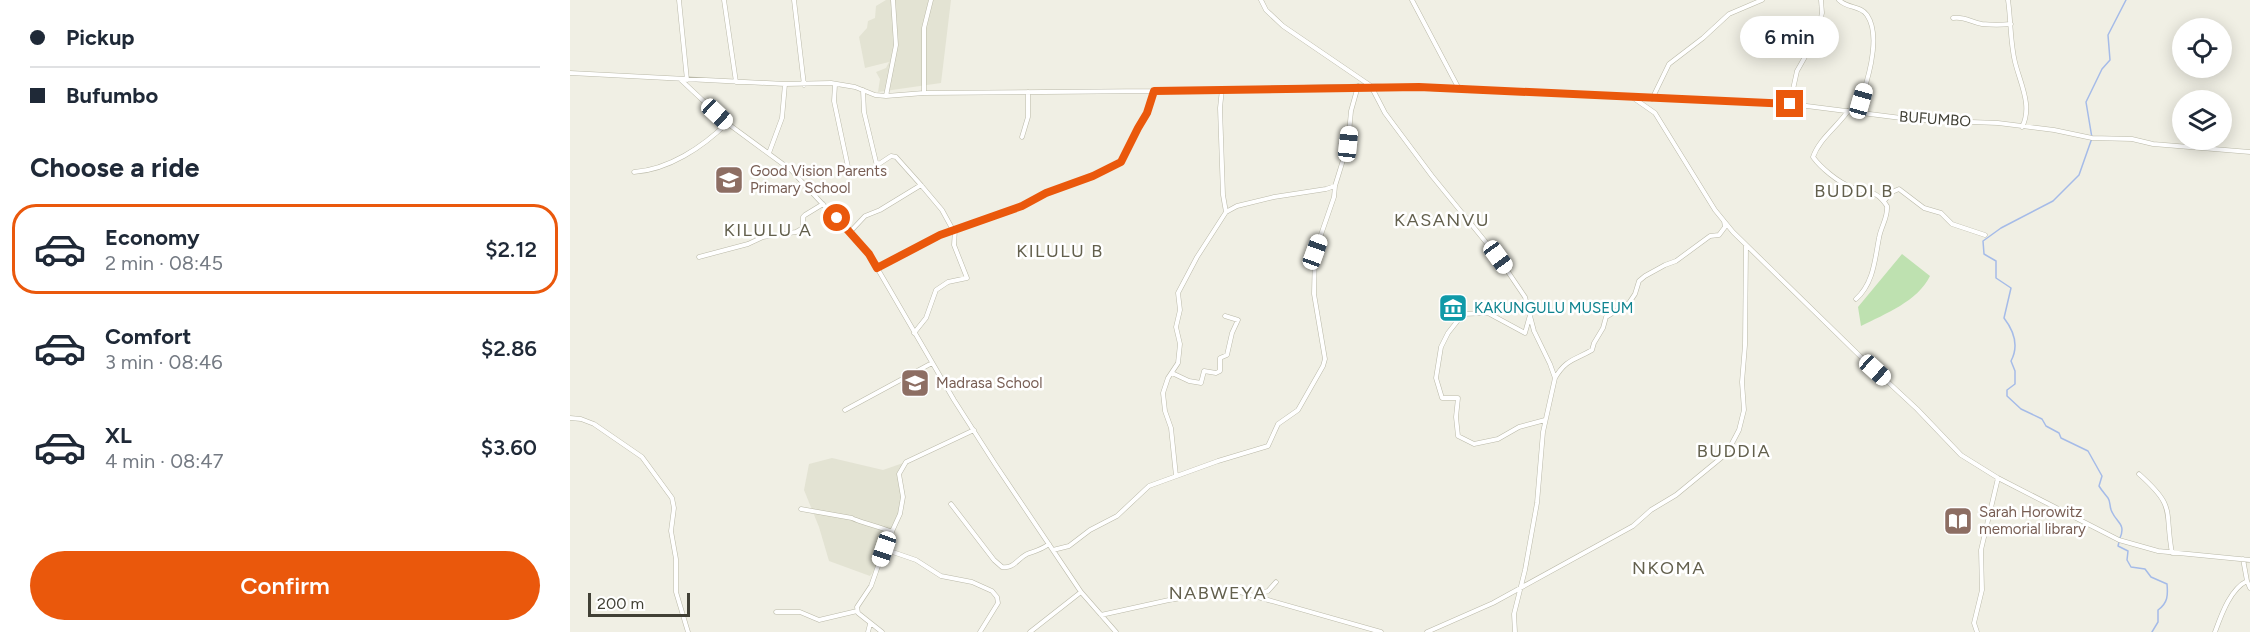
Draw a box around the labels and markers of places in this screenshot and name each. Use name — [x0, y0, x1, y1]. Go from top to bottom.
place label: Good Vision Parents Primary School — [750, 162, 887, 197]
school or university icon: Good Vision Parents Primary School — [713, 164, 745, 196]
museum icon: KAKUNGULU MUSEUM — [1437, 292, 1469, 324]
place label: KAKUNGULU MUSEUM — [1474, 299, 1633, 317]
school or university icon: Madrasa School — [899, 367, 931, 399]
place label: Madrasa School — [936, 374, 1043, 392]
place label: Sarah Horowitz memorial library — [1979, 503, 2086, 538]
library icon: Sarah Horowitz memorial library — [1942, 505, 1974, 537]

